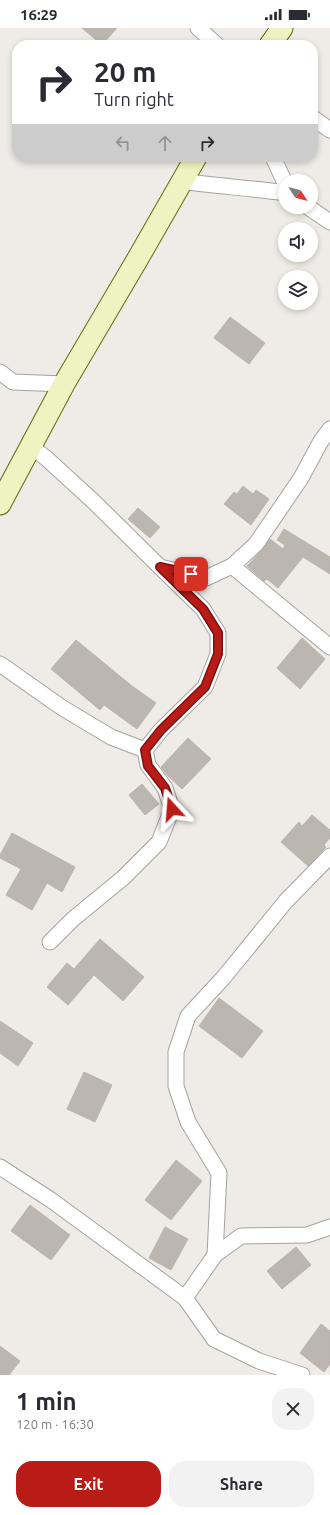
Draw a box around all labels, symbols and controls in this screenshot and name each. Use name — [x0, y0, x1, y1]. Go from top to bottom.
text: 16:29 — [20, 6, 58, 23]
icon: right — [28, 56, 80, 108]
text: 20 m — [94, 56, 156, 87]
text: Turn right — [94, 89, 174, 109]
icon: left — [112, 132, 134, 154]
icon: ahead — [154, 132, 176, 154]
icon: right — [196, 132, 218, 154]
north arrow — [278, 174, 318, 214]
map controls — [278, 174, 318, 310]
button: sound — [278, 222, 318, 262]
button: layers — [278, 270, 318, 310]
pin — [174, 557, 208, 591]
icon: arrive — [180, 563, 202, 585]
position arrow — [151, 788, 193, 830]
text: 1 min — [16, 1388, 77, 1415]
button: close — [272, 1388, 314, 1430]
text: 120 m · 16:30 — [16, 1417, 94, 1431]
button: Exit — [16, 1461, 161, 1507]
button: Share — [169, 1461, 314, 1507]

